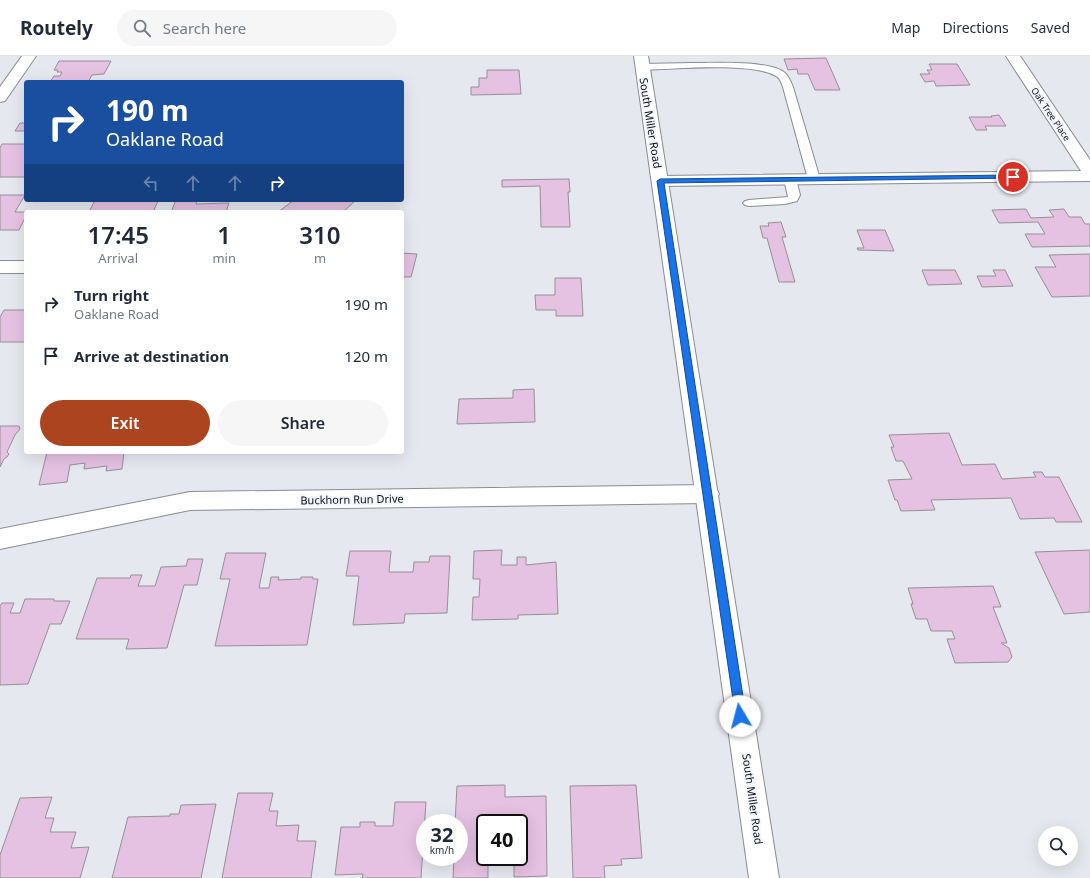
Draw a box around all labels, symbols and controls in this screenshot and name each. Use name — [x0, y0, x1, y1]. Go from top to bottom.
search box — [117, 10, 397, 46]
text: Routely — [20, 15, 93, 41]
icon: search — [131, 17, 153, 39]
text: Search here — [163, 18, 246, 38]
text: Map — [891, 18, 920, 37]
text: Directions — [942, 18, 1009, 37]
text: Saved — [1031, 18, 1070, 37]
street label: South Miller Road — [636, 77, 666, 169]
street label: Oak Tree Place — [1028, 85, 1074, 143]
text: 190 m — [106, 91, 189, 129]
icon: right — [40, 96, 92, 148]
text: Oaklane Road — [106, 127, 224, 151]
pin — [996, 160, 1030, 194]
icon: arrive — [1002, 166, 1024, 188]
icon: left — [140, 172, 162, 194]
icon: ahead — [182, 172, 204, 194]
icon: ahead — [224, 172, 246, 194]
icon: right — [266, 172, 288, 194]
text: 17:45 — [87, 218, 149, 251]
text: 1 — [217, 218, 231, 251]
text: 310 — [299, 218, 341, 251]
text: Arrival — [98, 249, 138, 267]
text: min — [212, 249, 236, 267]
text: m — [314, 249, 326, 267]
text: Turn right — [74, 285, 149, 305]
icon: right — [40, 293, 62, 315]
text: 190 m — [344, 294, 388, 314]
text: Oaklane Road — [74, 305, 159, 323]
icon: arrive — [40, 345, 62, 367]
text: Arrive at destination — [74, 346, 229, 366]
text: 120 m — [344, 346, 388, 366]
button: Exit — [40, 400, 210, 446]
button: Share — [218, 400, 388, 446]
street label: Buckhorn Run Drive — [300, 491, 404, 507]
position arrow — [719, 695, 761, 737]
street label: South Miller Road — [739, 753, 767, 845]
speed limit sign: 40 — [476, 814, 528, 866]
text: 32 — [431, 821, 453, 848]
map controls — [1038, 826, 1078, 866]
button: search — [1038, 826, 1078, 866]
text: km/h — [430, 843, 454, 857]

